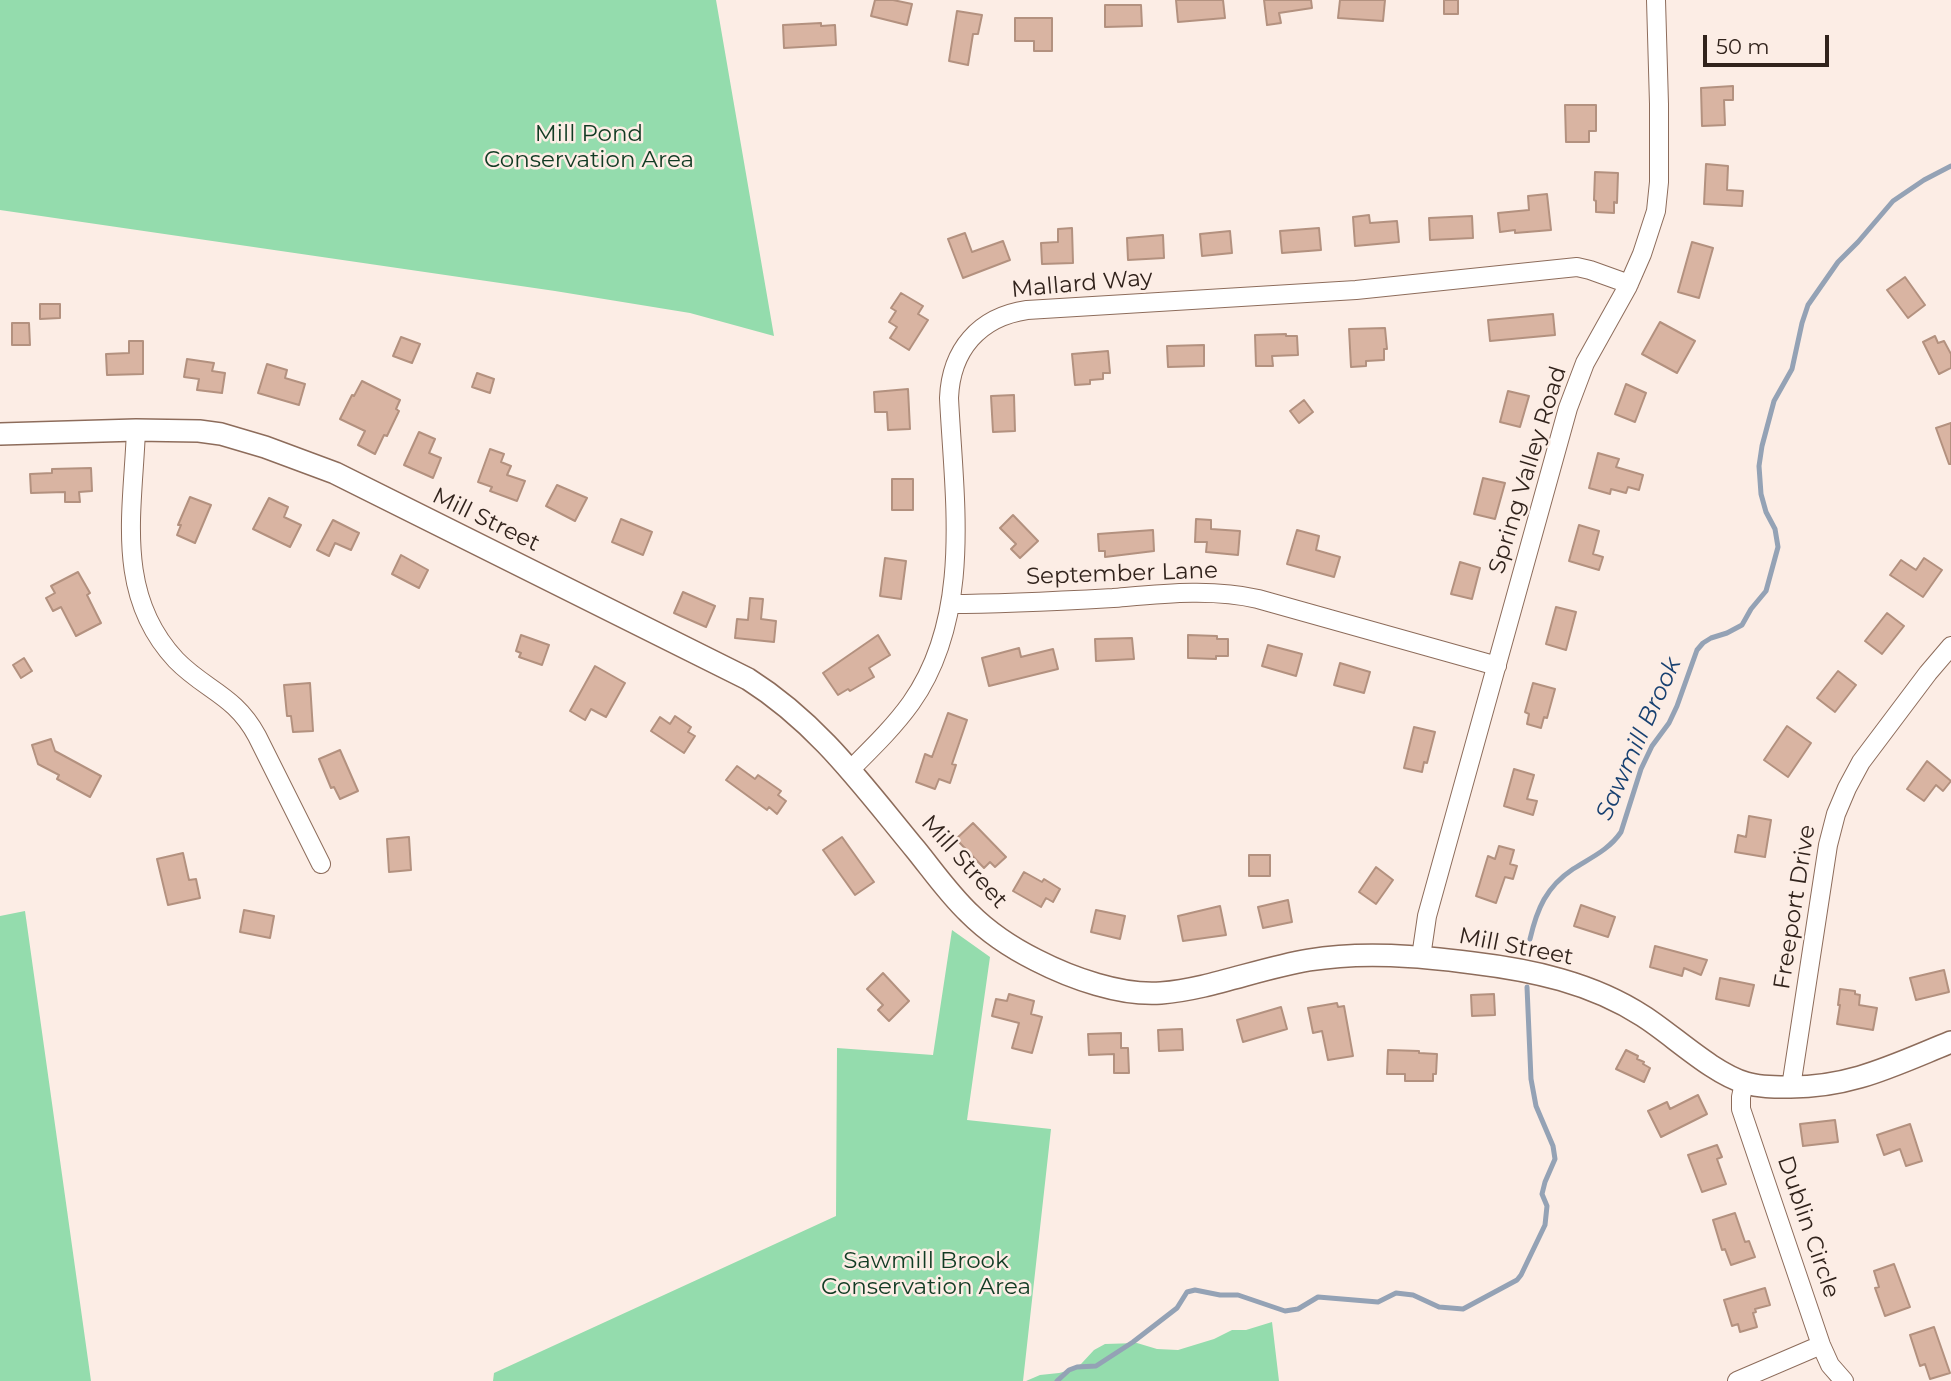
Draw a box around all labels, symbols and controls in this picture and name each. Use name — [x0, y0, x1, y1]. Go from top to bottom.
scale bar — [1706, 21, 1832, 65]
text: 50 m — [1716, 34, 1770, 59]
park label: Mill Pond Conservation Area — [484, 120, 694, 174]
street label: Mallard Way — [1010, 264, 1154, 304]
street label: Spring Valley Road — [1483, 363, 1573, 577]
street label: Mill Street — [428, 482, 544, 558]
street label: September Lane — [1026, 557, 1218, 591]
water label: Sawmill Brook — [1590, 653, 1688, 825]
street label: Mill Street — [915, 810, 1013, 914]
street label: Freeport Drive — [1768, 823, 1822, 991]
street label: Mill Street — [1456, 922, 1576, 972]
street label: Dublin Circle — [1771, 1152, 1845, 1302]
park label: Sawmill Brook Conservation Area — [821, 1247, 1031, 1301]

